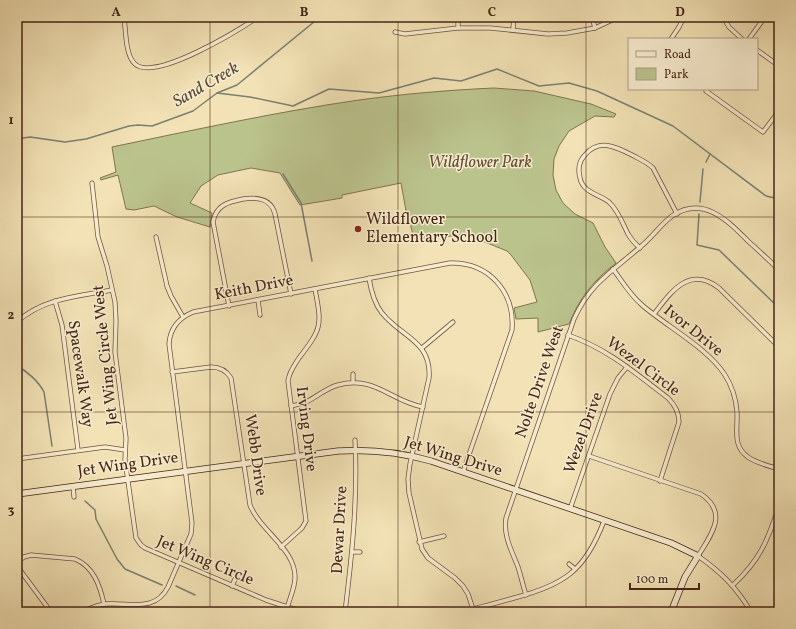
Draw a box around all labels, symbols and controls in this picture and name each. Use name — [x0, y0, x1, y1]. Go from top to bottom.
text: A — [111, 4, 121, 22]
text: B — [300, 4, 309, 22]
text: C — [488, 4, 496, 22]
text: D — [675, 4, 685, 22]
legend — [628, 38, 758, 90]
text: Road — [664, 47, 691, 63]
water label: Sand Creek — [169, 57, 243, 113]
text: Park — [664, 67, 689, 83]
text: 1 — [8, 112, 14, 130]
park label: Wildflower Park — [428, 152, 532, 174]
place label: Wildflower Elementary School — [366, 209, 498, 249]
marker: Wildflower Elementary School — [353, 224, 363, 234]
street label: Keith Drive — [213, 270, 295, 306]
street label: Jet Wing Circle West — [88, 283, 124, 426]
street label: Ivor Drive — [658, 300, 728, 362]
text: 2 — [8, 307, 15, 325]
street label: Spacewalk Way — [62, 319, 98, 429]
street label: Nolte Drive West — [510, 322, 570, 441]
street label: Wezel Circle — [602, 332, 684, 402]
street label: Irving Drive — [290, 385, 322, 473]
street label: Wezel Drive — [559, 389, 609, 477]
street label: Webb Drive — [238, 413, 272, 497]
street label: Jet Wing Drive — [401, 432, 505, 482]
street label: Jet Wing Drive — [76, 447, 180, 483]
street label: Dewar Drive — [327, 485, 353, 575]
text: 3 — [8, 502, 15, 520]
street label: Jet Wing Circle — [153, 531, 257, 591]
scale bar — [630, 565, 699, 591]
text: 100 m — [636, 572, 669, 588]

